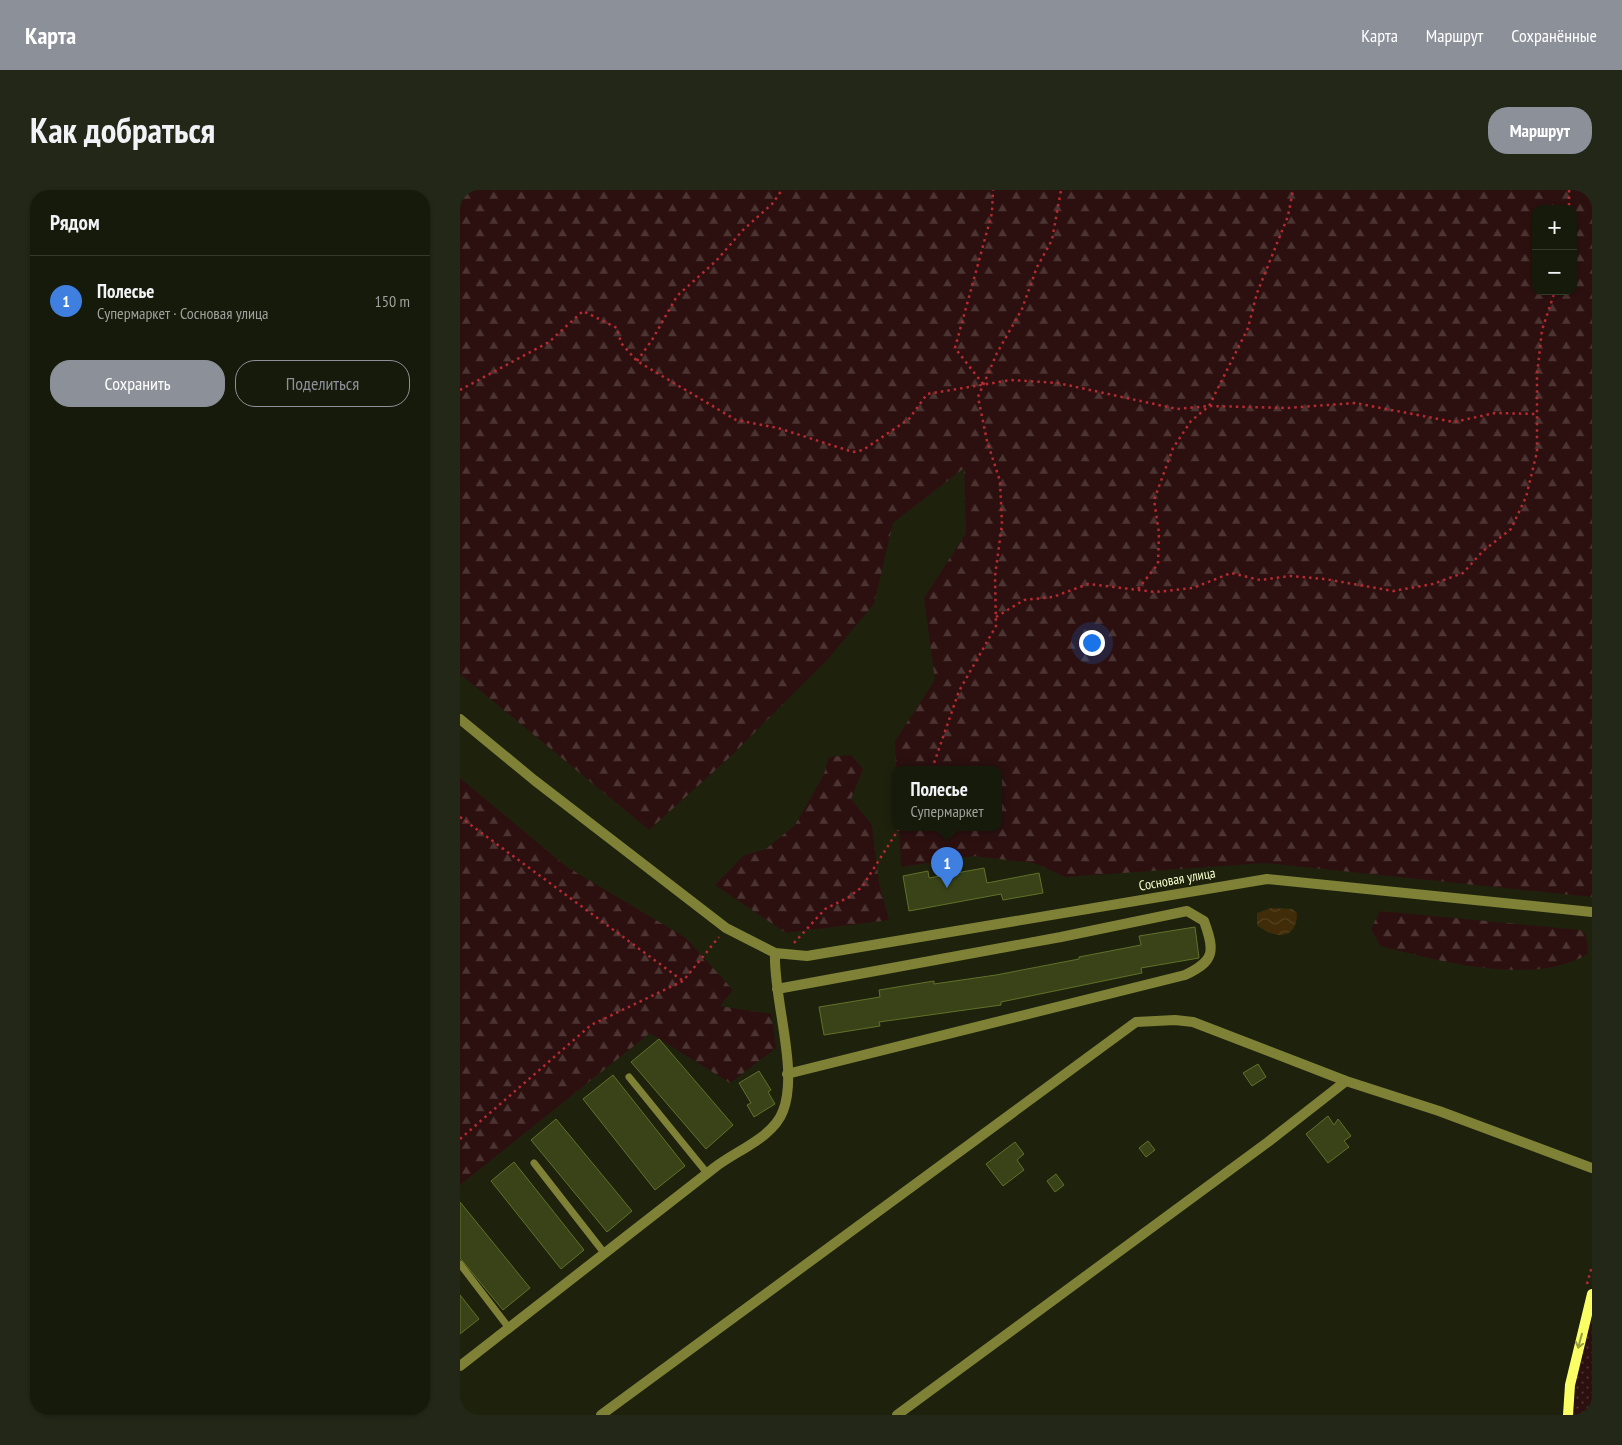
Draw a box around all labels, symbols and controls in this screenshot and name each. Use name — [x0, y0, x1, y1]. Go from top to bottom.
text: Карта — [25, 20, 76, 51]
text: Карта — [1361, 24, 1398, 47]
text: Маршрут — [1426, 24, 1483, 47]
text: Сохранённые — [1511, 24, 1597, 47]
text: Как добраться — [30, 107, 215, 153]
button: Маршрут — [1488, 107, 1592, 154]
map controls — [1532, 205, 1577, 295]
button: + — [1532, 205, 1577, 250]
text: Рядом — [50, 209, 100, 236]
button: − — [1532, 250, 1577, 295]
text: Полесье — [97, 279, 154, 303]
text: 1 — [62, 291, 70, 311]
text: 150 m — [375, 291, 410, 311]
text: Супермаркет · Сосновая улица — [97, 303, 268, 323]
button: Сохранить — [50, 360, 225, 407]
button: Поделиться — [235, 360, 410, 407]
your location — [1079, 630, 1105, 656]
popup — [892, 766, 1002, 831]
text: Полесье — [910, 777, 968, 801]
text: Супермаркет — [910, 801, 984, 821]
pin: 1 — [931, 847, 963, 888]
street label: Сосновая улица — [1137, 863, 1217, 895]
one-way arrow — [1574, 1332, 1584, 1348]

